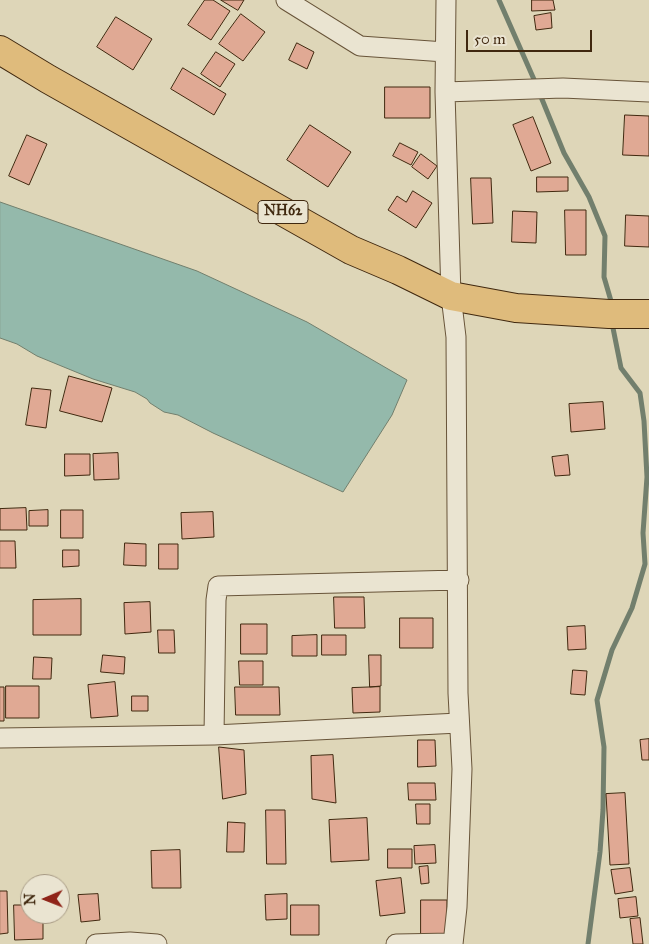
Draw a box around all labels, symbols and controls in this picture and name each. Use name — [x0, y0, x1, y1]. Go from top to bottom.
scale bar — [469, 20, 595, 52]
text: 50 m — [474, 30, 506, 48]
road number: NH62 — [258, 200, 308, 223]
north arrow — [20, 874, 70, 924]
text: N — [22, 893, 39, 905]

